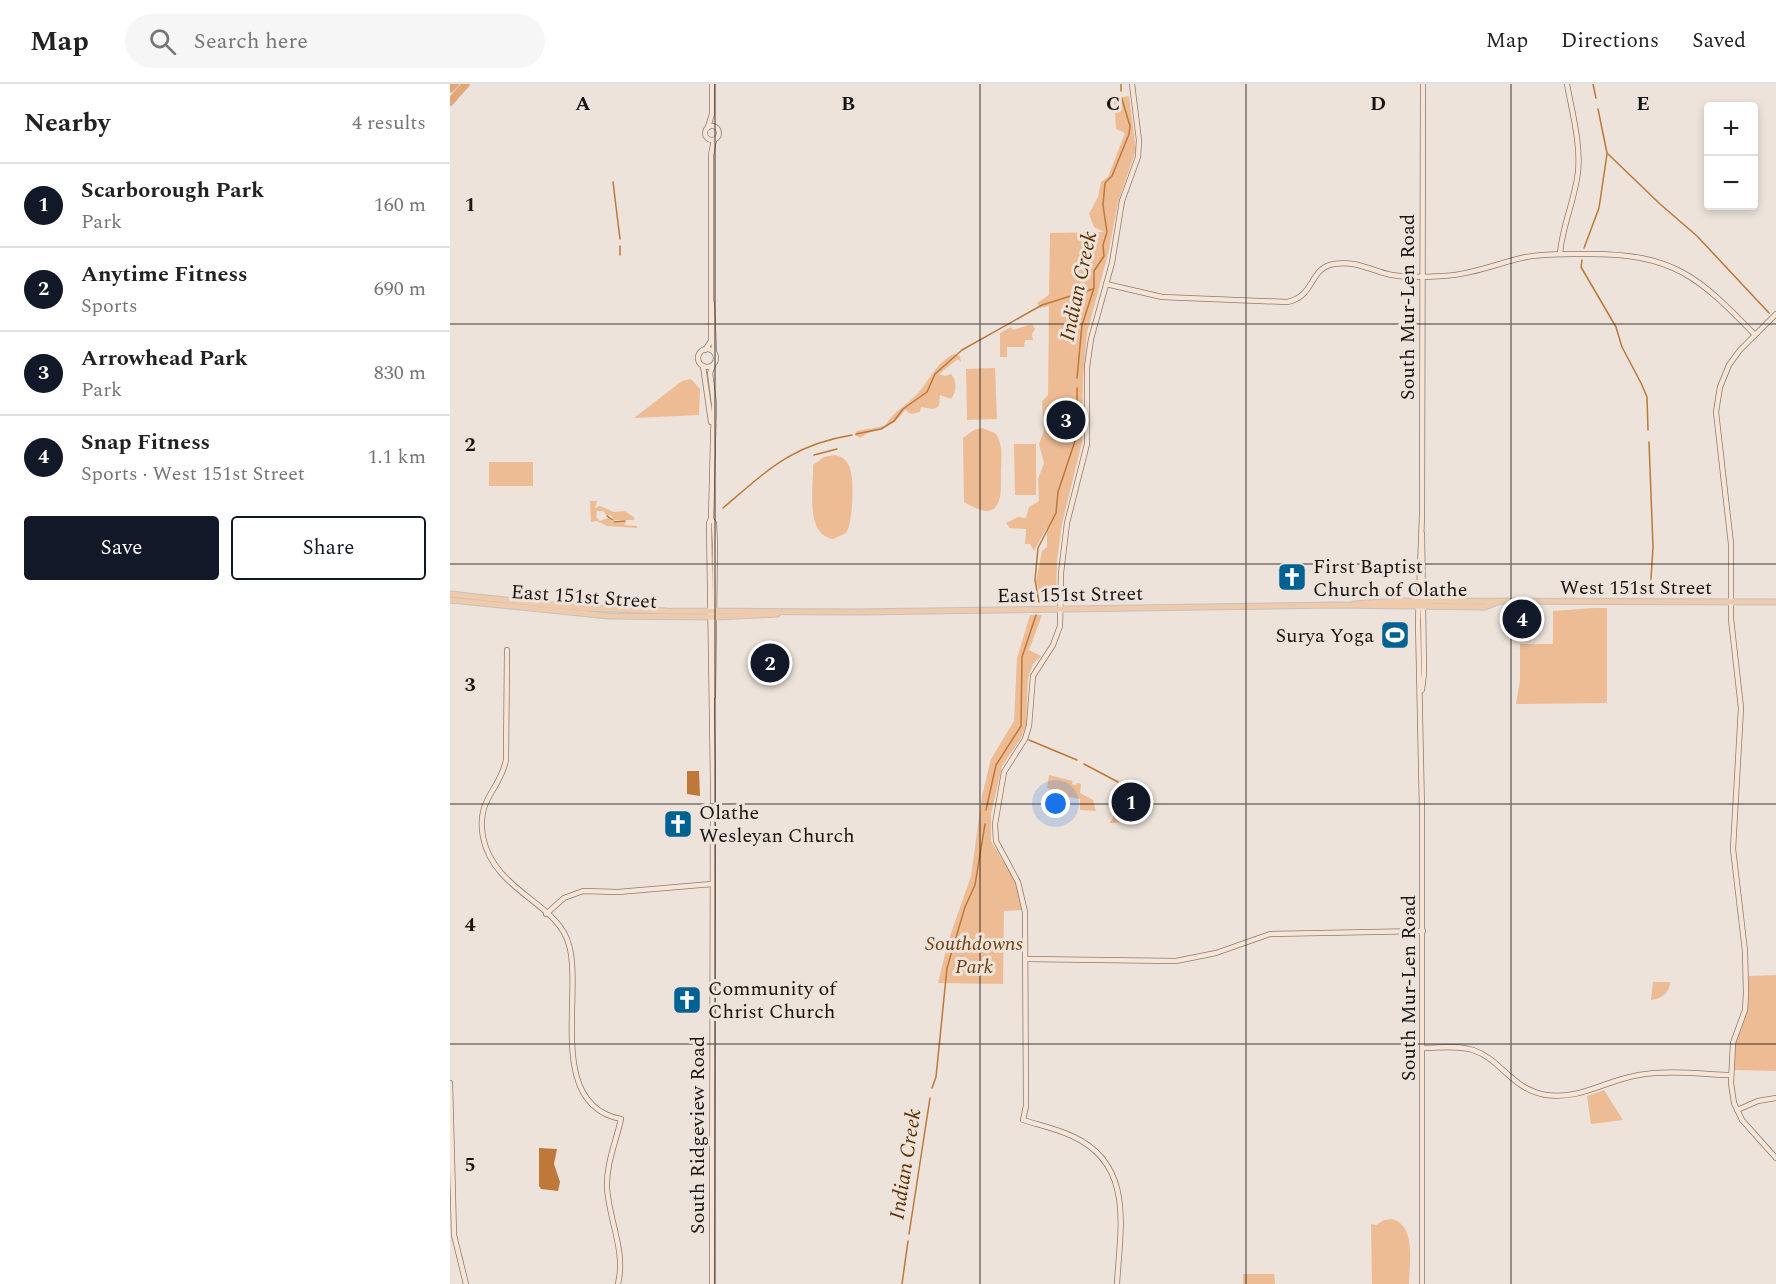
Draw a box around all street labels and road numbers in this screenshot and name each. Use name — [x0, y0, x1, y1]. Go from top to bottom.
street label: South Mur-Len Road — [1393, 214, 1423, 400]
street label: West 151st Street — [1560, 573, 1712, 603]
street label: East 151st Street — [510, 577, 658, 617]
street label: East 151st Street — [997, 579, 1143, 611]
street label: South Mur-Len Road — [1394, 895, 1424, 1081]
street label: South Ridgeview Road — [683, 1036, 713, 1234]

